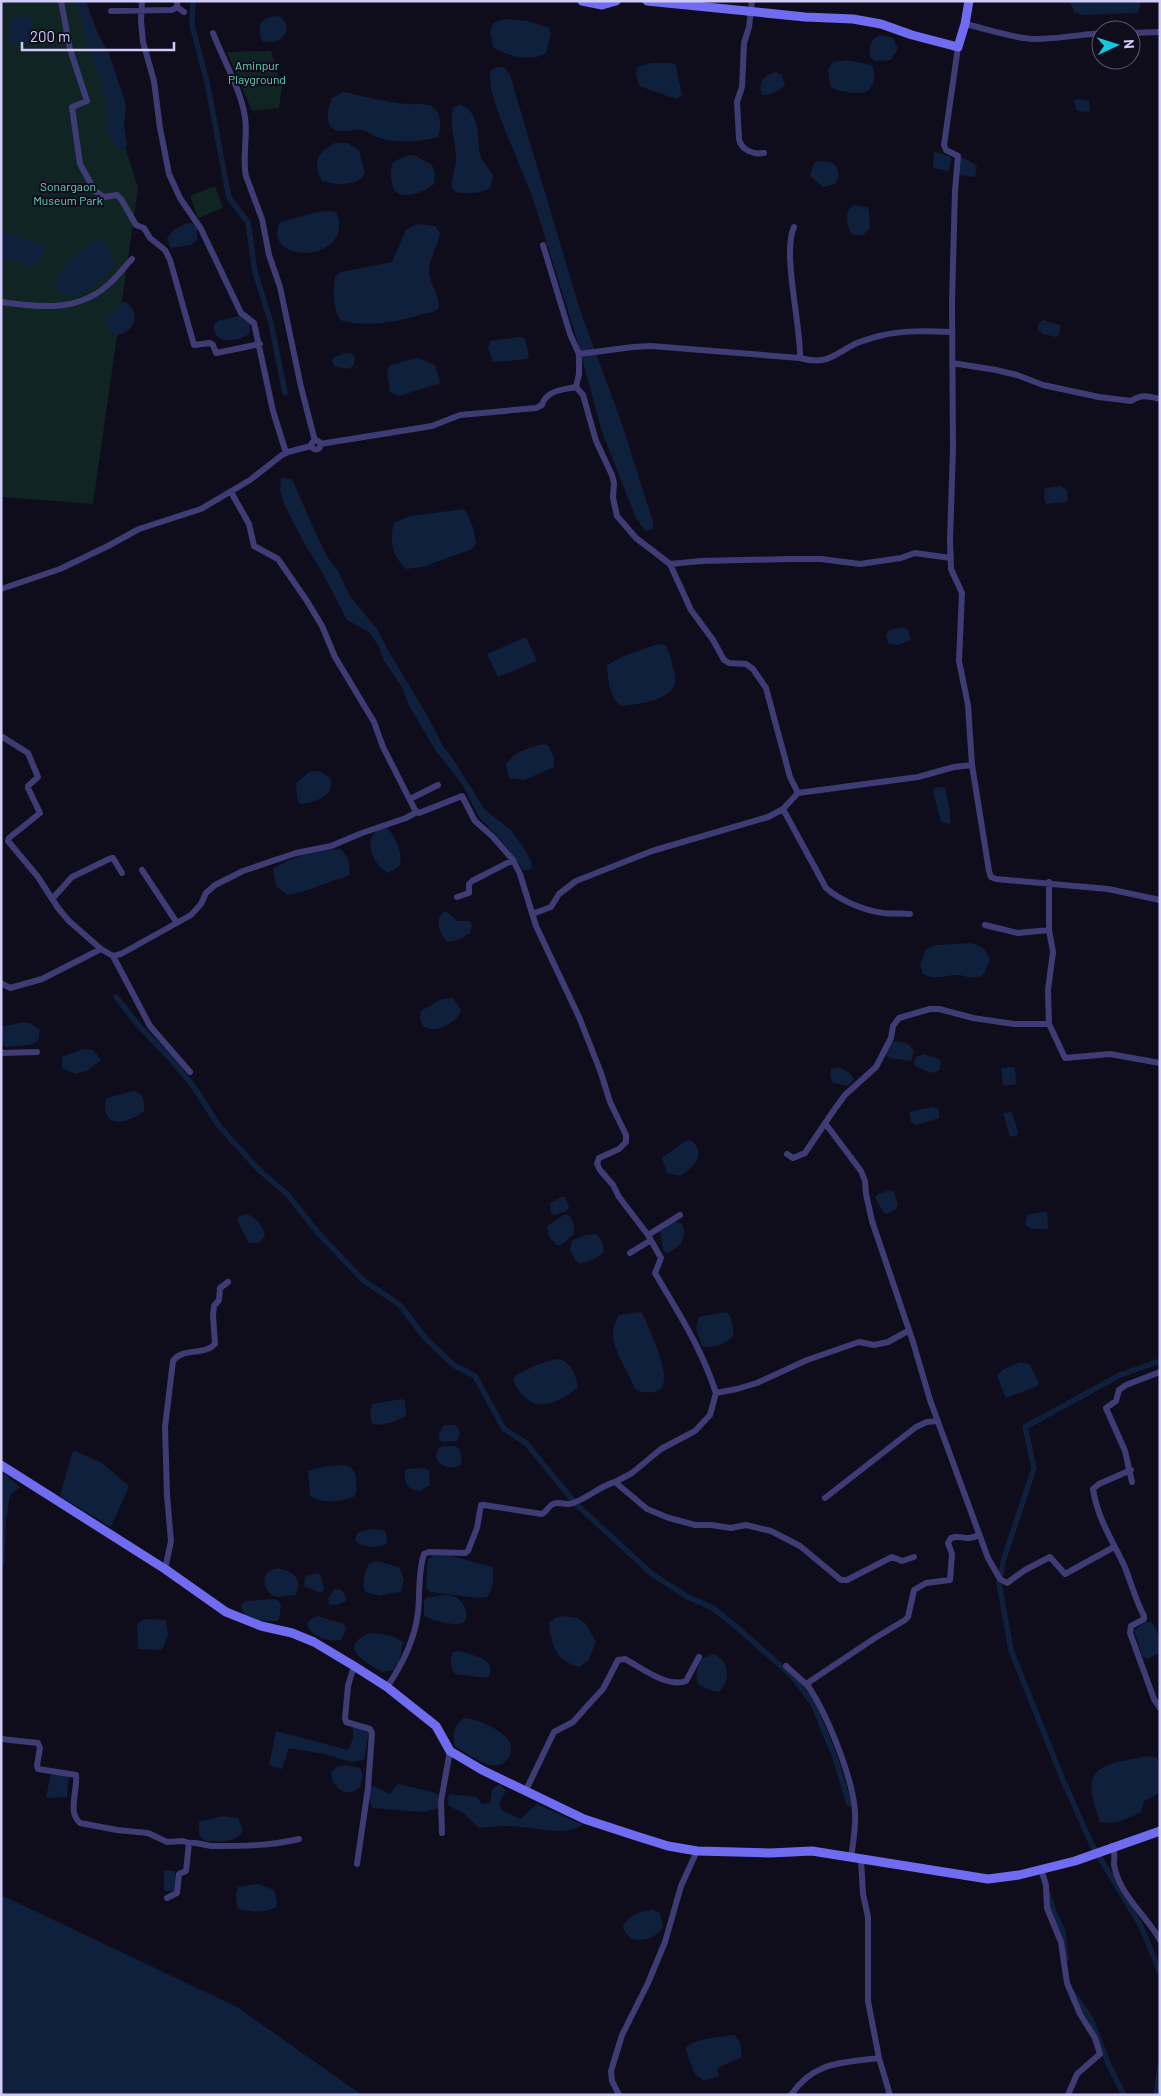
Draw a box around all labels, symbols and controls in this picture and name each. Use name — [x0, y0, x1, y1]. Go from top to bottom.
scale bar — [22, 20, 175, 52]
north arrow — [1091, 20, 1141, 70]
text: 200 m — [30, 27, 70, 45]
text: N — [1121, 39, 1138, 49]
park label: Aminpur Playground — [228, 58, 286, 86]
park label: Sonargaon Museum Park — [33, 179, 103, 207]

